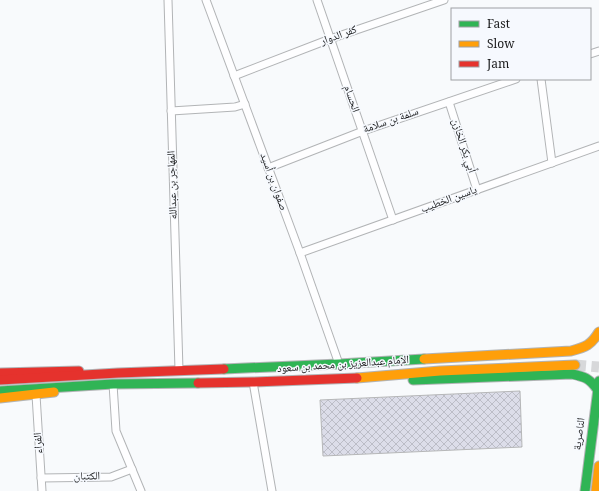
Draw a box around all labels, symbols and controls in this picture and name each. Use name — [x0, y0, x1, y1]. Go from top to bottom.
legend — [451, 8, 591, 80]
text: Fast — [487, 15, 510, 36]
street label: كفر الدوار — [317, 20, 360, 52]
text: Slow — [487, 35, 515, 56]
text: Jam — [486, 55, 509, 76]
street label: الحسام — [338, 83, 364, 115]
street label: سلمة بن سلامة — [361, 103, 421, 139]
street label: أبي بكر الخازن — [445, 116, 481, 176]
street label: المهاجر بن عبدالله — [162, 150, 184, 220]
street label: صفوان بن أسيد — [254, 150, 292, 214]
street label: ياسين الخطيب — [418, 181, 480, 219]
street label: الإمام عبدالعزيز بن محمد بن سعود — [276, 351, 410, 379]
street label: الناصرية — [569, 417, 591, 451]
street label: الفراء — [29, 432, 49, 454]
street label: الكتبان — [74, 467, 100, 487]

